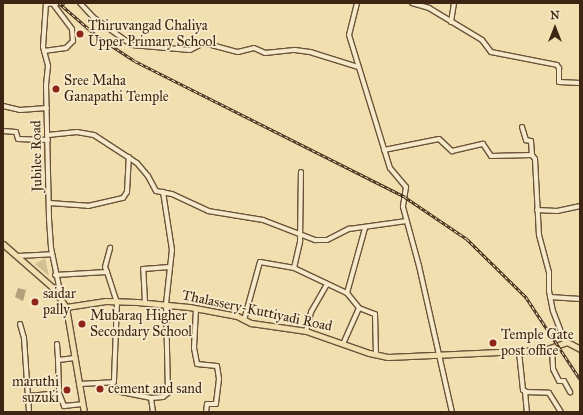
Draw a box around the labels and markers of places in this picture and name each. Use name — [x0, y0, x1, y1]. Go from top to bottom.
place label: Thiruvangad Chaliya Upper Primary School — [88, 18, 216, 50]
marker: Thiruvangad Chaliya Upper Primary School — [75, 29, 85, 39]
place label: Sree Maha Ganapathi Temple — [64, 73, 169, 106]
marker: Sree Maha Ganapathi Temple — [51, 84, 61, 94]
place label: saidar pally — [43, 286, 76, 318]
marker: saidar pally — [30, 297, 40, 307]
place label: Mubaraq Higher Secondary School — [90, 308, 192, 340]
marker: Mubaraq Higher Secondary School — [77, 319, 87, 329]
place label: Temple Gate post office — [501, 327, 573, 360]
marker: Temple Gate post office — [488, 338, 498, 348]
place label: maruthi suzuki — [12, 374, 59, 406]
place label: cement and sand — [108, 381, 202, 397]
marker: cement and sand — [95, 384, 105, 394]
marker: maruthi suzuki — [62, 385, 72, 395]

